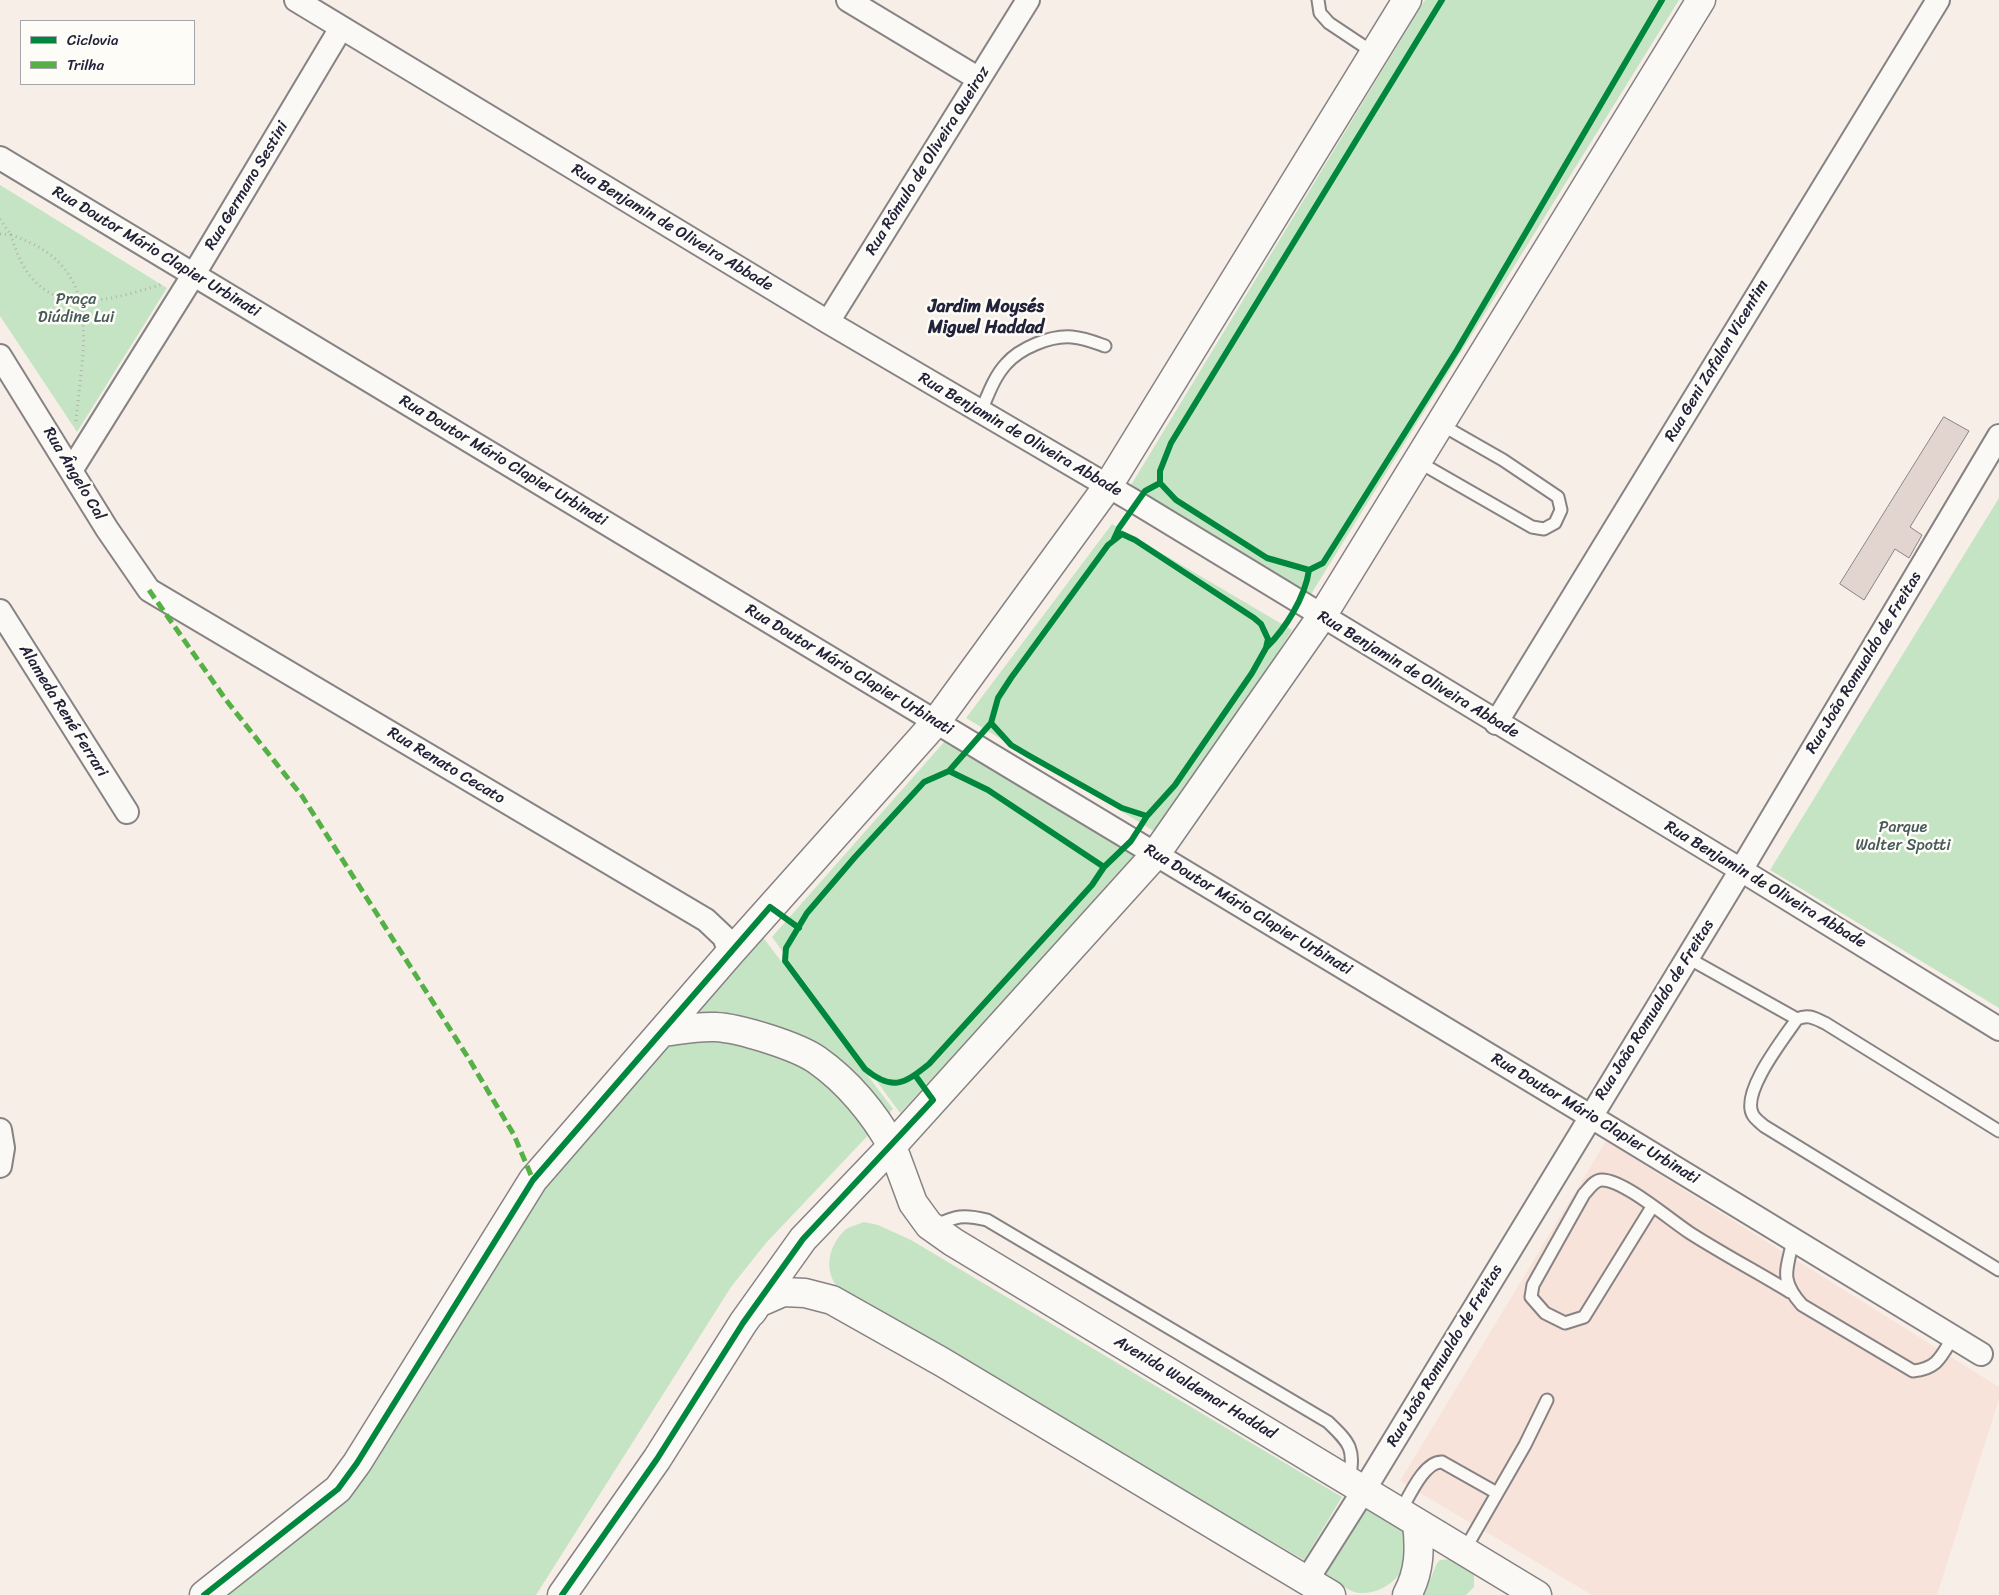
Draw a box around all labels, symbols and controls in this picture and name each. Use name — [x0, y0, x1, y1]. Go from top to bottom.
legend — [20, 20, 195, 85]
text: Ciclovia — [67, 27, 119, 53]
text: Trilha — [67, 52, 104, 78]
street label: Rua Rômulo de Oliveira Queiroz — [862, 63, 994, 259]
street label: Rua Germano Sestini — [201, 118, 293, 254]
street label: Rua Benjamin de Oliveira Abbade — [568, 160, 776, 296]
street label: Rua Doutor Mário Clapier Urbinati — [49, 182, 263, 322]
street label: Rua Geni Zafalon Vicentim — [1661, 277, 1773, 445]
park label: Praça Diúdine Lui — [38, 290, 114, 328]
district label: Jardim Moysés Miguel Haddad — [928, 296, 1044, 338]
street label: Rua Benjamin de Oliveira Abbade — [915, 369, 1125, 501]
street label: Rua Doutor Mário Clapier Urbinati — [396, 391, 610, 531]
street label: Rua Ângelo Cal — [39, 424, 109, 524]
street label: Rua João Romualdo de Freitas — [1802, 569, 1926, 757]
street label: Rua Doutor Mário Clapier Urbinati — [742, 600, 956, 740]
street label: Rua Benjamin de Oliveira Abbade — [1314, 607, 1522, 743]
street label: Alameda René Ferrari — [15, 641, 111, 781]
street label: Rua Renato Cecato — [384, 723, 508, 809]
street label: Rua Benjamin de Oliveira Abbade — [1661, 817, 1869, 953]
park label: Parque Walter Spotti — [1855, 818, 1951, 856]
street label: Rua Doutor Mário Clapier Urbinati — [1141, 840, 1355, 980]
street label: Rua João Romualdo de Freitas — [1592, 916, 1718, 1104]
street label: Rua Doutor Mário Clapier Urbinati — [1488, 1049, 1702, 1189]
street label: Rua João Romualdo de Freitas — [1383, 1262, 1507, 1450]
street label: Avenida Waldemar Haddad — [1111, 1332, 1279, 1444]

